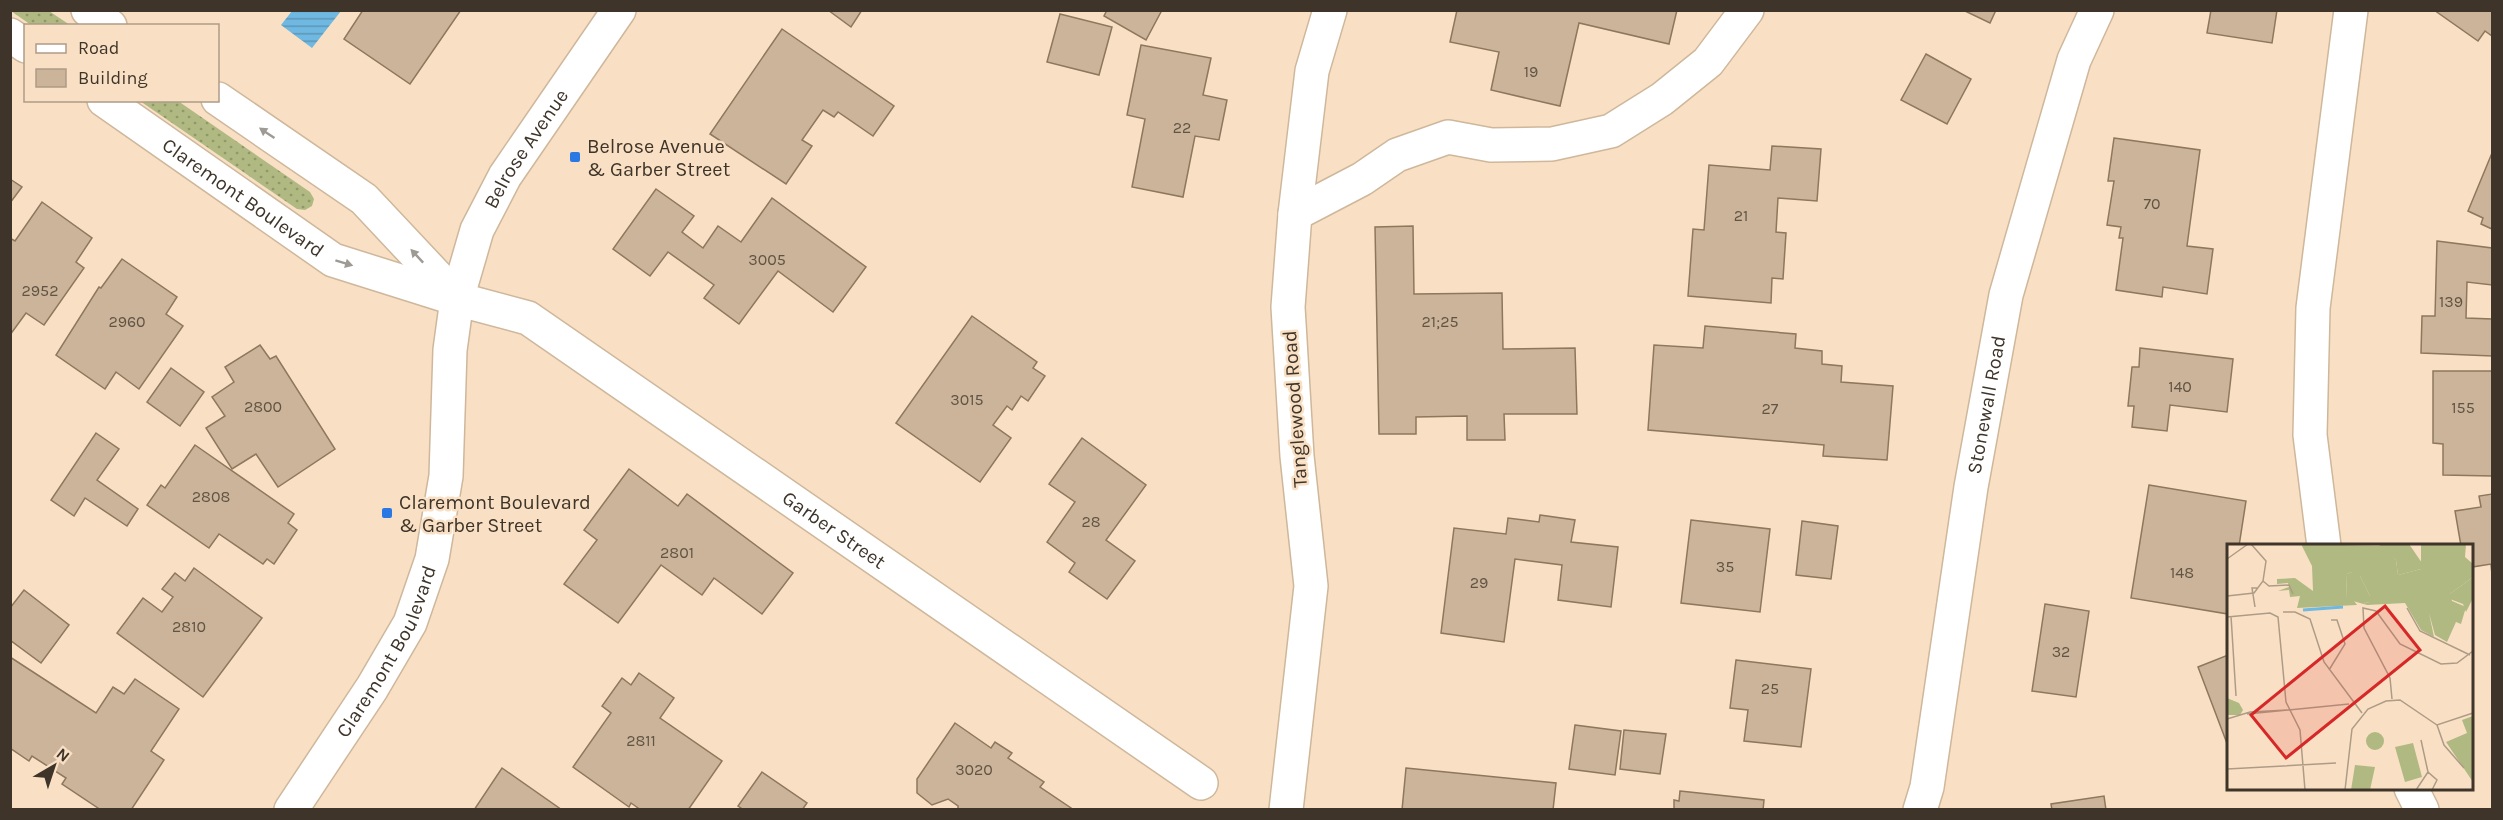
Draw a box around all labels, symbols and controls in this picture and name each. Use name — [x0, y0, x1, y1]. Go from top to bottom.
legend — [24, 24, 219, 102]
text: Road — [78, 37, 119, 59]
house number: 19 — [1524, 62, 1538, 81]
text: Building — [78, 67, 148, 89]
street label: Belrose Avenue — [479, 84, 573, 212]
house number: 22 — [1173, 118, 1191, 137]
one-way arrow — [260, 127, 276, 139]
street label: Claremont Boulevard — [158, 133, 329, 262]
place label: Belrose Avenue & Garber Street — [587, 135, 731, 181]
marker: Belrose Avenue & Garber Street — [568, 150, 582, 164]
house number: 70 — [2143, 194, 2161, 213]
house number: 21 — [1734, 206, 1748, 225]
one-way arrow — [410, 249, 424, 264]
house number: 3005 — [748, 250, 786, 269]
one-way arrow — [335, 259, 353, 268]
house number: 2952 — [22, 281, 58, 300]
house number: 139 — [2439, 292, 2463, 311]
house number: 2960 — [108, 312, 146, 331]
house number: 21;25 — [1421, 312, 1459, 331]
street label: Tanglewood Road — [1278, 330, 1312, 488]
street label: Stonewall Road — [1962, 333, 2010, 476]
house number: 140 — [2168, 377, 2192, 396]
house number: 3015 — [950, 390, 984, 409]
house number: 2800 — [244, 397, 282, 416]
house number: 155 — [2451, 398, 2475, 417]
house number: 27 — [1762, 399, 1779, 418]
street label: Garber Street — [778, 486, 891, 573]
house number: 2808 — [192, 487, 230, 506]
place label: Claremont Boulevard & Garber Street — [399, 491, 591, 537]
marker: Claremont Boulevard & Garber Street — [380, 506, 394, 520]
house number: 28 — [1081, 512, 1101, 531]
house number: 2801 — [660, 543, 694, 562]
inset map — [2227, 544, 2473, 790]
house number: 35 — [1716, 557, 1734, 576]
street label: Claremont Boulevard — [331, 562, 440, 741]
house number: 148 — [2170, 563, 2194, 582]
house number: 29 — [1470, 573, 1488, 592]
house number: 2810 — [172, 617, 206, 636]
house number: 32 — [2052, 642, 2070, 661]
house number: 25 — [1761, 679, 1779, 698]
house number: 2811 — [626, 731, 656, 750]
north arrow — [24, 736, 84, 796]
text: N — [53, 744, 74, 766]
house number: 3020 — [955, 760, 993, 779]

